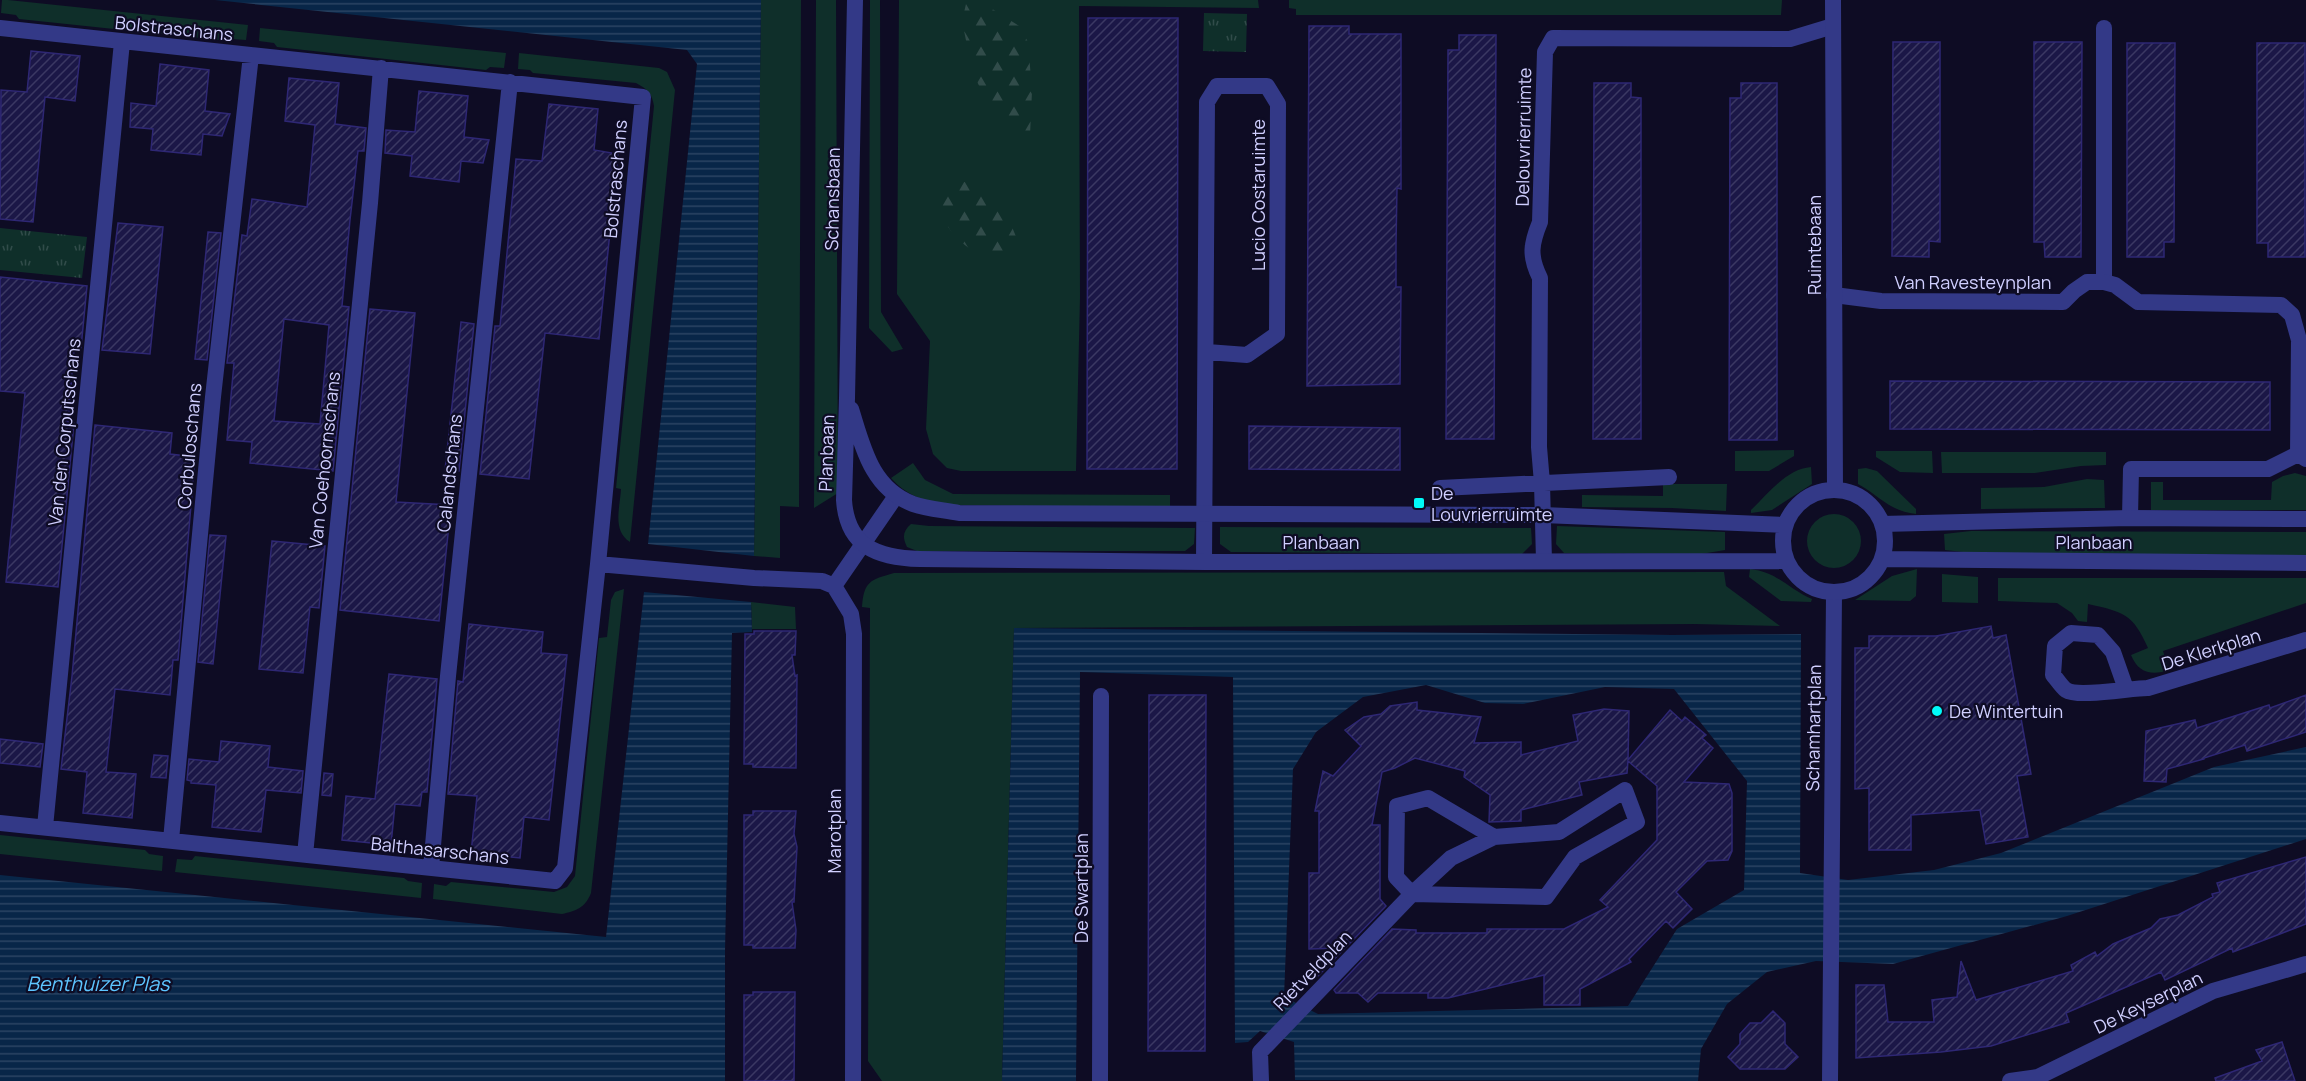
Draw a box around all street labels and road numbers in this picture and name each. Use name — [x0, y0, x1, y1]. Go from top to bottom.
street label: Bolstraschans — [114, 10, 234, 46]
street label: Delouvrierruimte — [1510, 67, 1536, 207]
street label: Bolstraschans — [598, 119, 632, 239]
street label: Lucio Costaruimte — [1246, 119, 1270, 271]
street label: Schansbaan — [819, 147, 845, 251]
street label: Ruimtebaan — [1802, 195, 1826, 295]
street label: Van Ravesteynplan — [1894, 270, 2052, 294]
street label: Van den Corputschans — [42, 337, 86, 527]
street label: Van Coehoornschans — [303, 370, 345, 550]
street label: Corbuloschans — [172, 382, 206, 510]
street label: Calandschans — [431, 413, 467, 533]
street label: Planbaan — [813, 414, 839, 492]
street label: Planbaan — [1282, 530, 1360, 554]
street label: Planbaan — [2055, 530, 2133, 554]
street label: De Klerkplan — [2158, 623, 2264, 675]
street label: Schamhartplan — [1800, 664, 1826, 792]
street label: Marotplan — [822, 789, 846, 873]
street label: Balthasarschans — [370, 831, 510, 869]
street label: De Swartplan — [1069, 833, 1093, 943]
street label: Rietveldplan — [1268, 925, 1356, 1015]
street label: De Keyserplan — [2090, 965, 2206, 1039]

